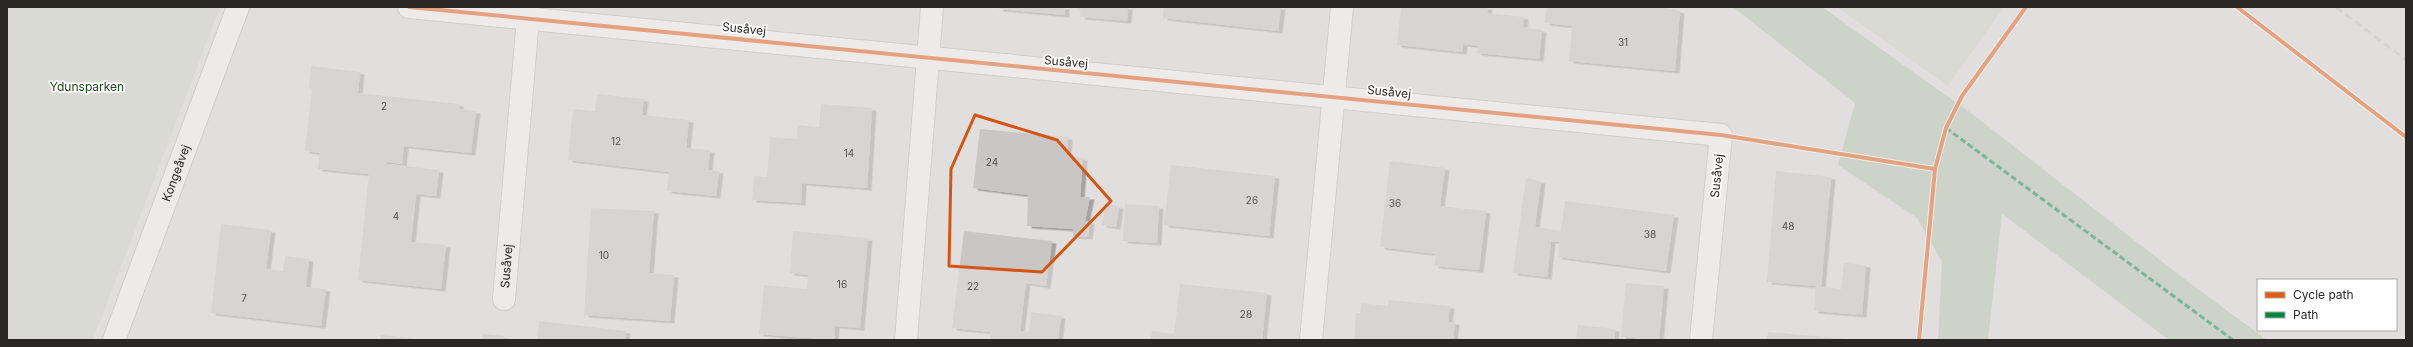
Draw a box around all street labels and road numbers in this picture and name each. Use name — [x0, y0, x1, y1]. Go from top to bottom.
street label: Susåvej — [721, 19, 767, 38]
street label: Susåvej — [1043, 52, 1089, 71]
street label: Susåvej — [1366, 82, 1412, 101]
street label: Kongeåvej — [158, 142, 193, 203]
street label: Susåvej — [1707, 153, 1726, 199]
street label: Susåvej — [497, 243, 516, 289]

